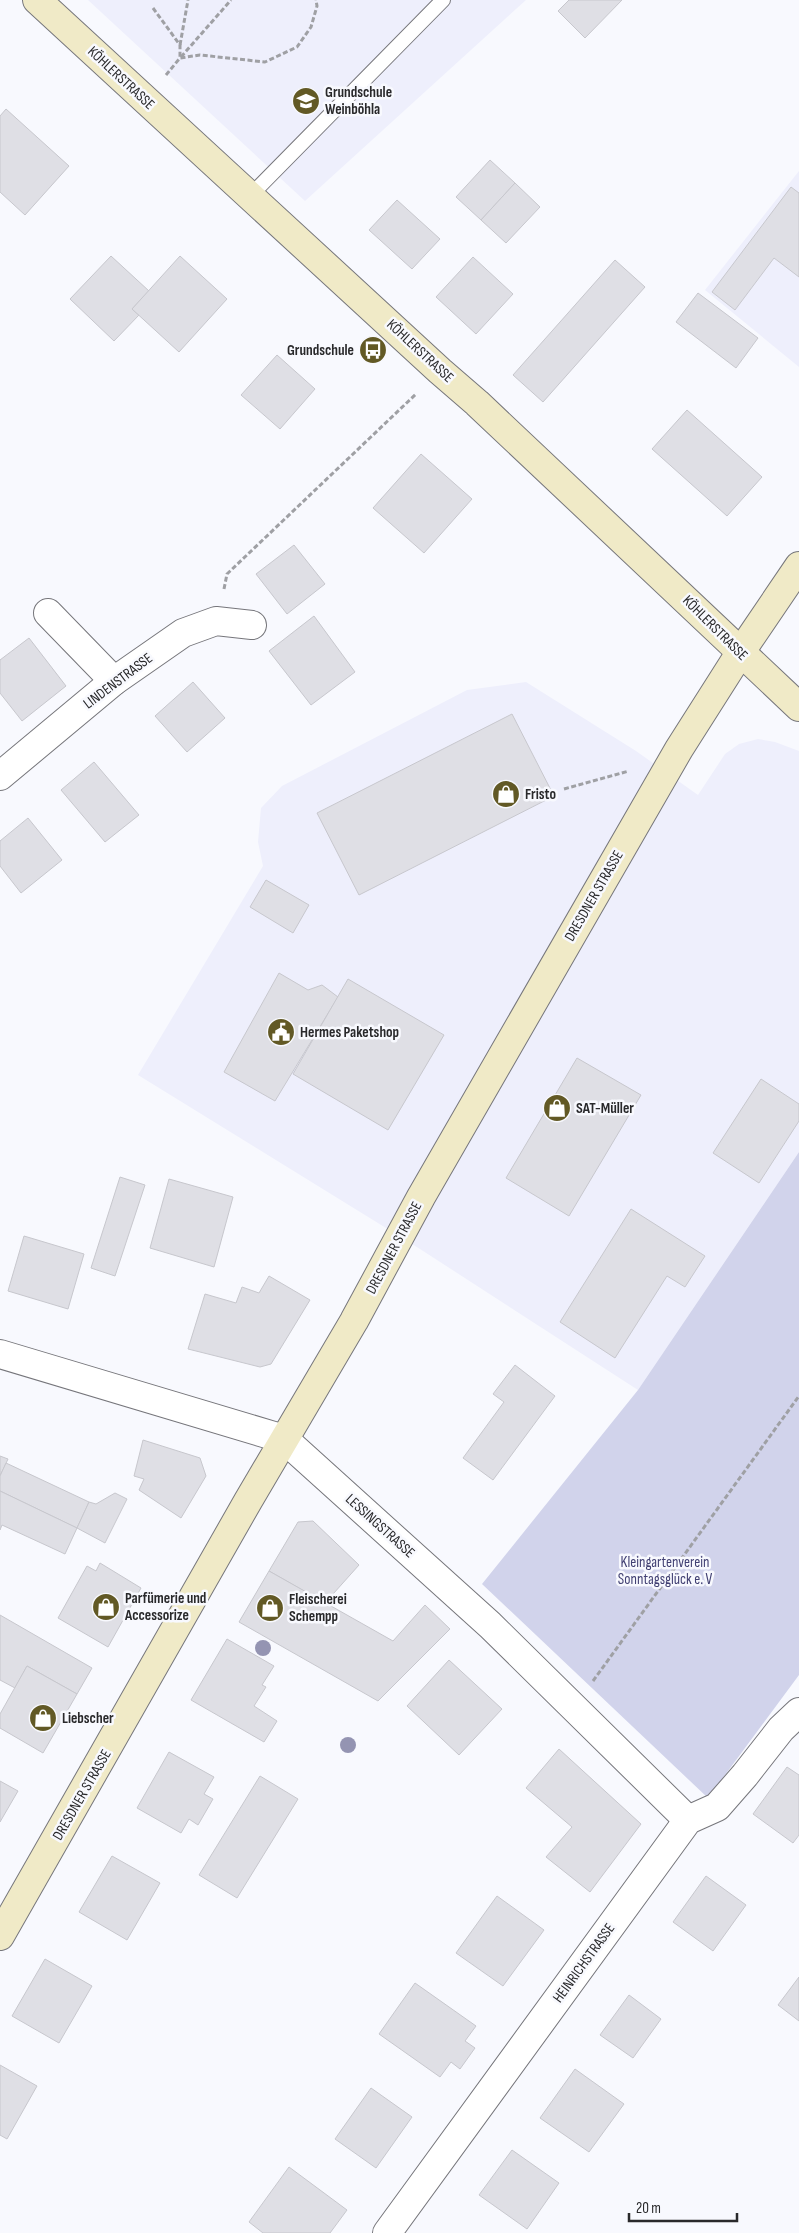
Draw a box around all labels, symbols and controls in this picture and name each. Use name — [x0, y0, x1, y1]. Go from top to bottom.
street label: KÖHLERSTRASSE — [84, 42, 158, 114]
place label: Grundschule Weinböhla — [325, 83, 392, 119]
school or university icon: Grundschule Weinböhla — [291, 86, 321, 116]
street label: KÖHLERSTRASSE — [383, 315, 457, 387]
bus stop icon: Grundschule — [358, 335, 388, 365]
place label: Grundschule — [287, 341, 354, 360]
street label: KÖHLERSTRASSE — [678, 591, 752, 665]
street label: LINDENSTRASSE — [80, 649, 156, 713]
shop icon: Fristo — [491, 779, 521, 809]
place label: Fristo — [525, 785, 556, 804]
street label: DRESDNER STRASSE — [560, 847, 628, 945]
public building icon: Hermes Paketshop — [266, 1017, 296, 1047]
place label: Hermes Paketshop — [300, 1023, 399, 1042]
shop icon: SAT-Müller — [542, 1093, 572, 1123]
place label: SAT-Müller — [576, 1099, 634, 1118]
street label: DRESDNER STRASSE — [362, 1199, 426, 1297]
street label: LESSINGSTRASSE — [341, 1490, 419, 1562]
park label: Kleingartenverein Sonntagsglück e. V — [618, 1553, 712, 1589]
place label: Parfümerie und Accessorize — [124, 1589, 206, 1625]
place label: Fleischerei Schempp — [289, 1590, 347, 1626]
shop icon: Parfümerie und Accessorize — [91, 1592, 121, 1622]
shop icon: Fleischerei Schempp — [255, 1593, 285, 1623]
shop icon: Liebscher — [28, 1703, 58, 1733]
place label: Liebscher — [62, 1709, 114, 1728]
street label: DRESDNER STRASSE — [48, 1746, 116, 1844]
street label: HEINRICHSTRASSE — [549, 1919, 619, 2007]
scale bar — [629, 2190, 736, 2222]
text: 20 m — [636, 2199, 661, 2218]

